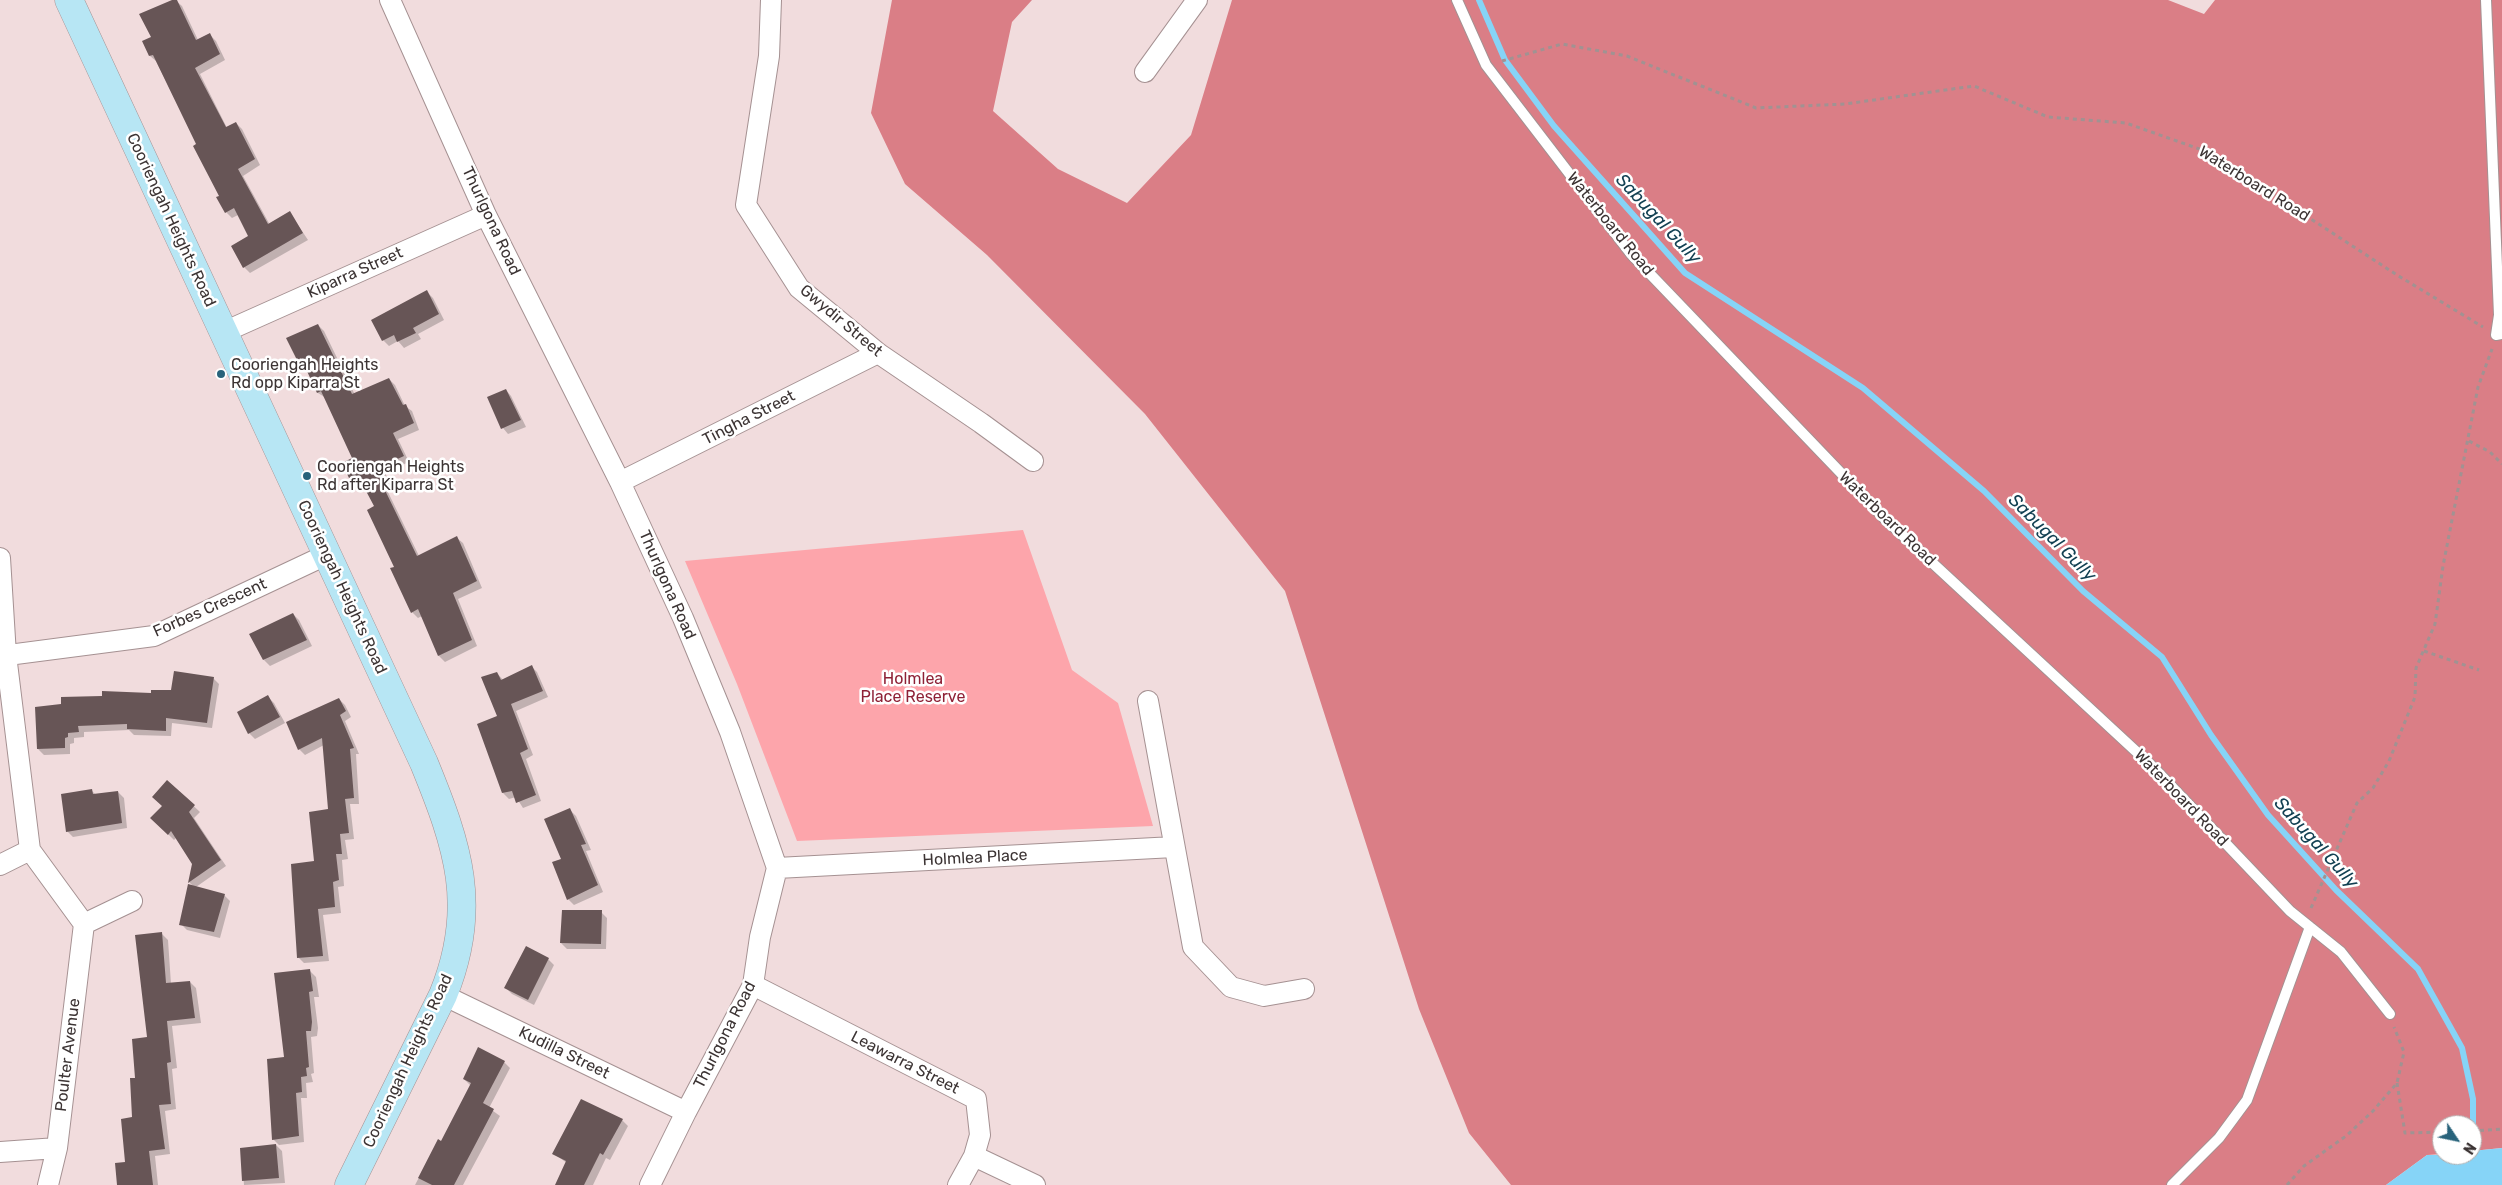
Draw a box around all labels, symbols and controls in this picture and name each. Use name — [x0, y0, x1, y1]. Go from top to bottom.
street label: Cooriengah Heights Road — [122, 130, 220, 310]
street label: Waterboard Road — [2195, 142, 2313, 226]
street label: Thurlgona Road — [457, 164, 525, 278]
street label: Waterboard Road — [1562, 168, 1658, 280]
water label: Sabugal Gully — [1611, 169, 1705, 269]
street label: Kiparra Street — [304, 243, 406, 303]
street label: Gwydir Street — [796, 281, 886, 361]
place label: Cooriengah Heights Rd opp Kiparra St — [231, 355, 379, 393]
marker: Cooriengah Heights Rd opp Kiparra St — [215, 368, 227, 380]
street label: Tingha Street — [700, 386, 798, 450]
place label: Cooriengah Heights Rd after Kiparra St — [317, 457, 465, 495]
street label: Waterboard Road — [1835, 468, 1939, 570]
marker: Cooriengah Heights Rd after Kiparra St — [301, 470, 313, 482]
water label: Sabugal Gully — [2004, 490, 2100, 586]
street label: Cooriengah Heights Road — [293, 497, 391, 677]
street label: Thurlgona Road — [634, 527, 700, 643]
street label: Forbes Crescent — [150, 574, 270, 642]
park label: Holmlea Place Reserve — [861, 669, 965, 707]
street label: Waterboard Road — [2130, 746, 2232, 850]
water label: Sabugal Gully — [2269, 793, 2363, 893]
street label: Holmlea Place — [922, 846, 1028, 870]
street label: Cooriengah Heights Road — [359, 971, 457, 1151]
street label: Thurlgona Road — [690, 978, 760, 1092]
street label: Poulter Avenue — [52, 997, 84, 1113]
street label: Kudilla Street — [515, 1023, 613, 1083]
street label: Leawarra Street — [848, 1027, 962, 1099]
north arrow — [2432, 1115, 2482, 1165]
text: N — [2459, 1139, 2479, 1157]

